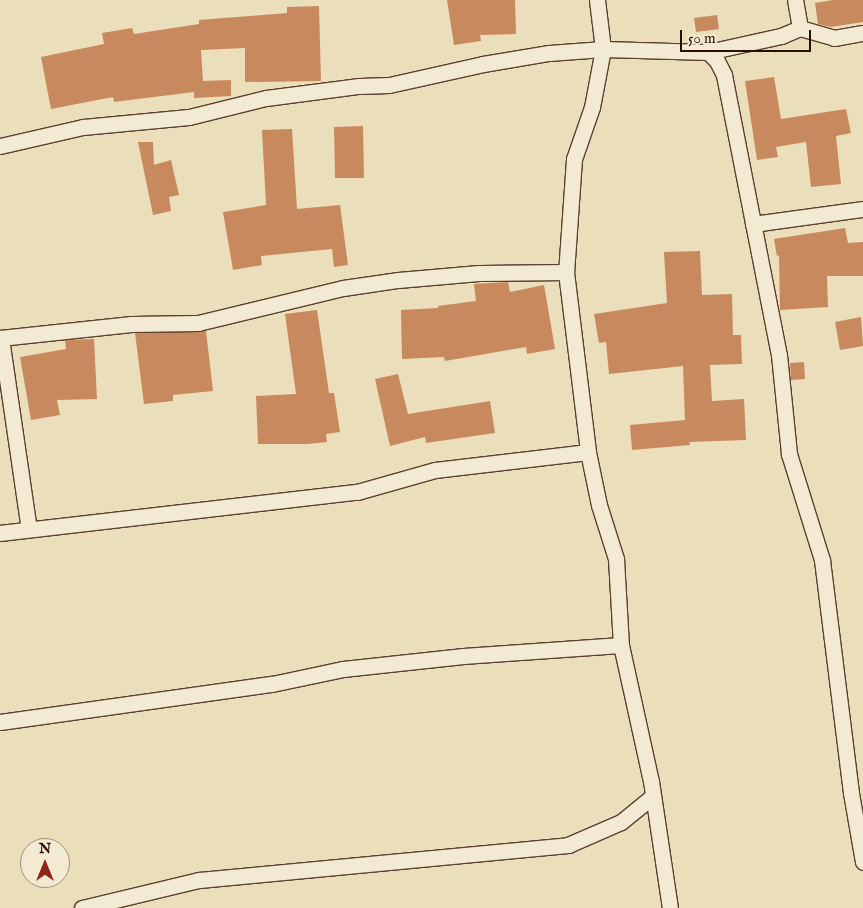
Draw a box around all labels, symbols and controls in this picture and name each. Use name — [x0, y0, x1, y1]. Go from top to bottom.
scale bar — [683, 20, 814, 52]
text: 50 m — [688, 29, 716, 48]
north arrow — [20, 838, 70, 888]
text: N — [39, 840, 51, 858]

